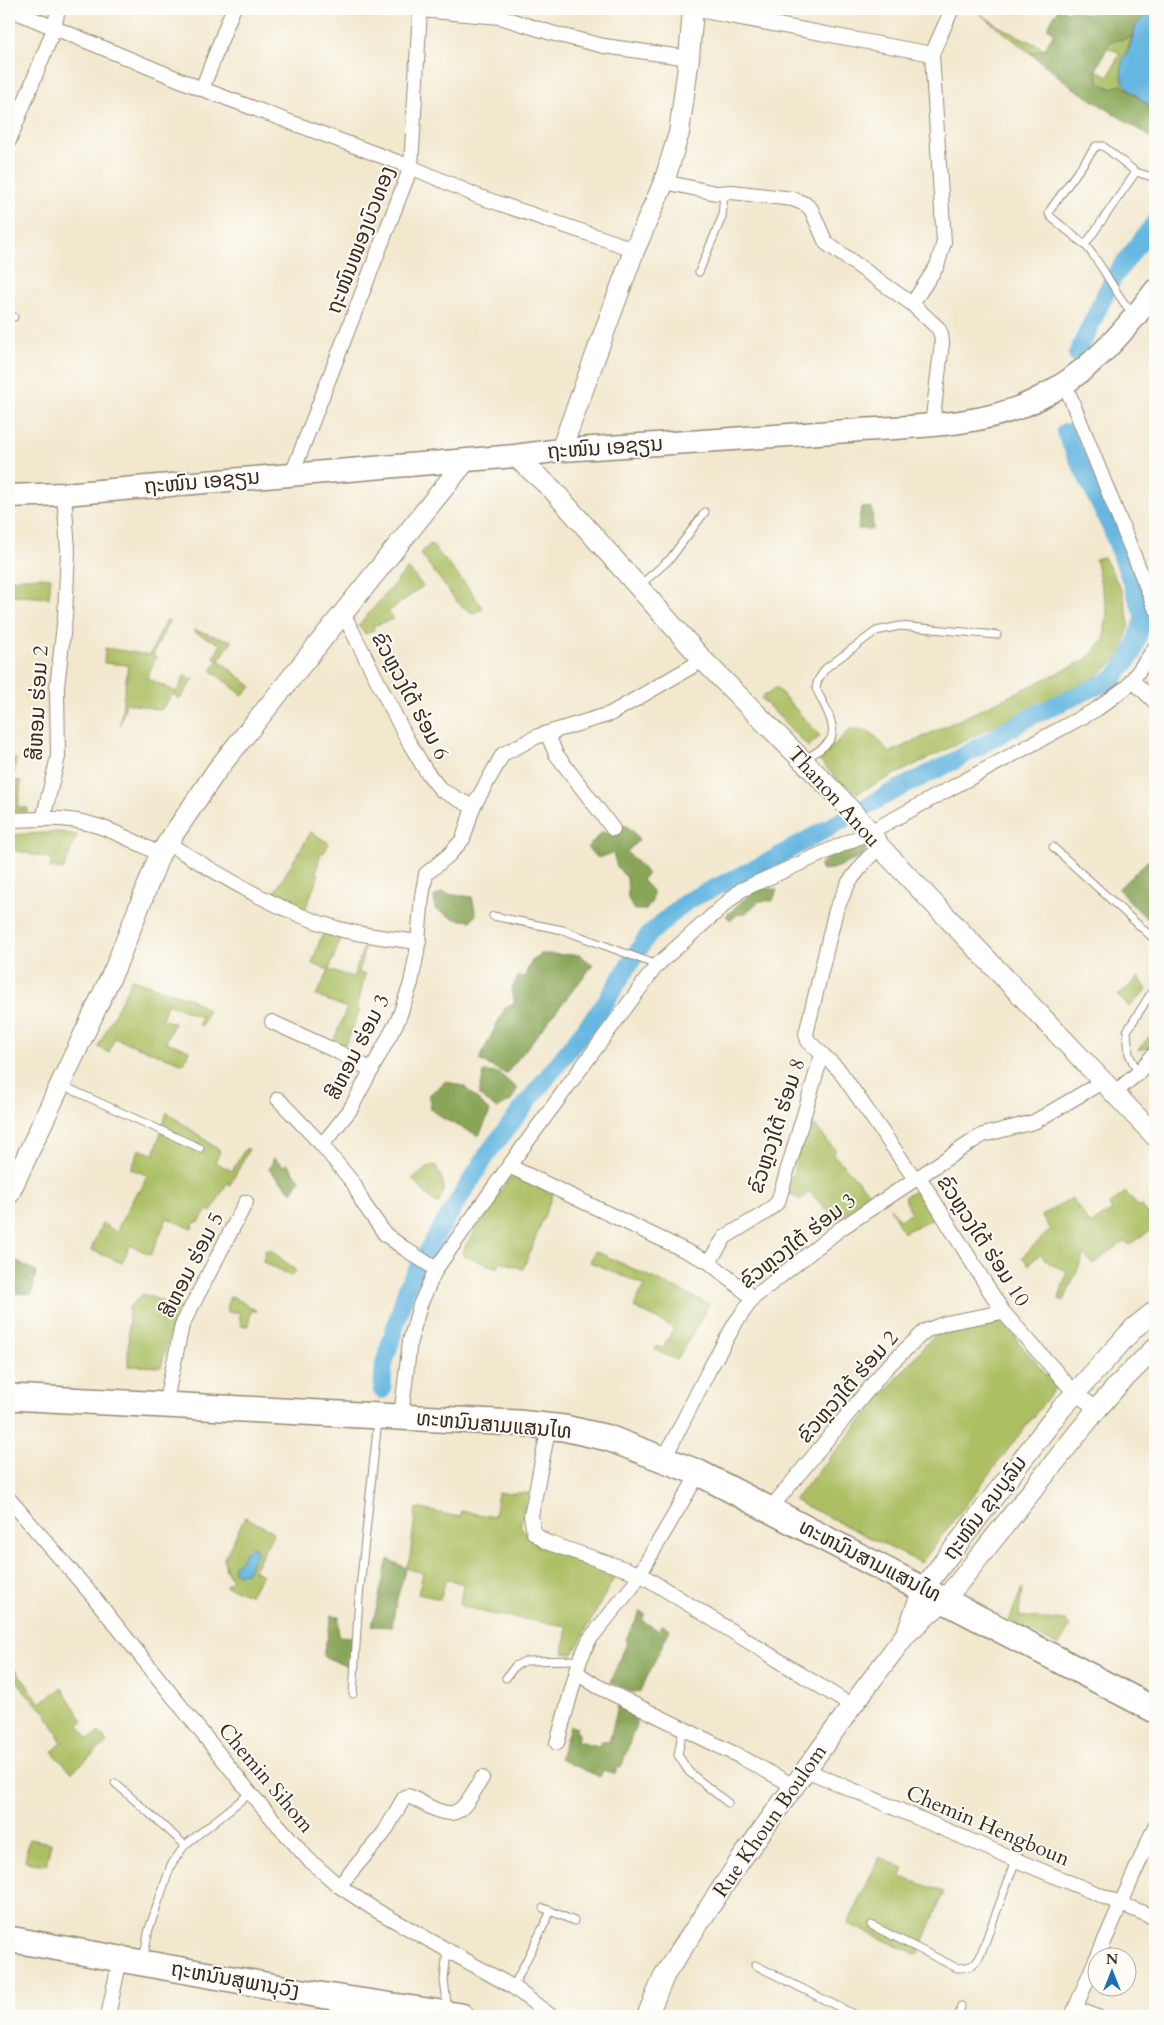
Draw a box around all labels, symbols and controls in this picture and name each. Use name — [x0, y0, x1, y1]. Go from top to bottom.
street label: ຖະໜົນໜອງບົວທອງ — [319, 162, 403, 318]
street label: ຖະໜົນ ເອຊຽນ — [546, 429, 664, 467]
street label: ຖະໜົນ ເອຊຽນ — [143, 462, 261, 502]
street label: ຂົວຫຼວງໃຕ້ ຮ່ອມ 6 — [364, 627, 456, 765]
street label: ສີຫອມ ຮ່ອມ 2 — [21, 644, 56, 761]
street label: Thanon Anou — [781, 740, 887, 854]
street label: ສີຫອມ ຮ່ອມ 3 — [319, 989, 397, 1105]
street label: ຂົວຫຼວງໃຕ້ ຮ່ອມ 8 — [741, 1055, 813, 1197]
street label: ຂົວຫຼວງໃຕ້ ຮ່ອມ 10 — [930, 1170, 1036, 1312]
street label: ຂົວຫຼວງໃຕ້ ຮ່ອມ 3 — [734, 1186, 862, 1296]
street label: ສີຫອມ ຮ່ອມ 5 — [153, 1207, 231, 1323]
street label: ຂົວຫຼວງໃຕ້ ຮ່ອມ 2 — [791, 1324, 905, 1450]
street label: ທະຫນົນສາມແສນໄທ — [415, 1404, 573, 1446]
street label: ຖະໜົນ ຂຸນບູລົມ — [936, 1450, 1034, 1566]
street label: ທະຫນົນສາມແສນໄທ — [794, 1513, 946, 1609]
street label: Chemin Sihom — [211, 1717, 321, 1839]
street label: Rue Khoun Boulom — [706, 1739, 834, 1903]
street label: Chemin Hengboun — [902, 1778, 1074, 1874]
north arrow — [1086, 1948, 1136, 1998]
text: N — [1106, 1950, 1118, 1969]
street label: ຖະຫນົນສຸພານຸວົງ — [168, 1954, 302, 2006]

